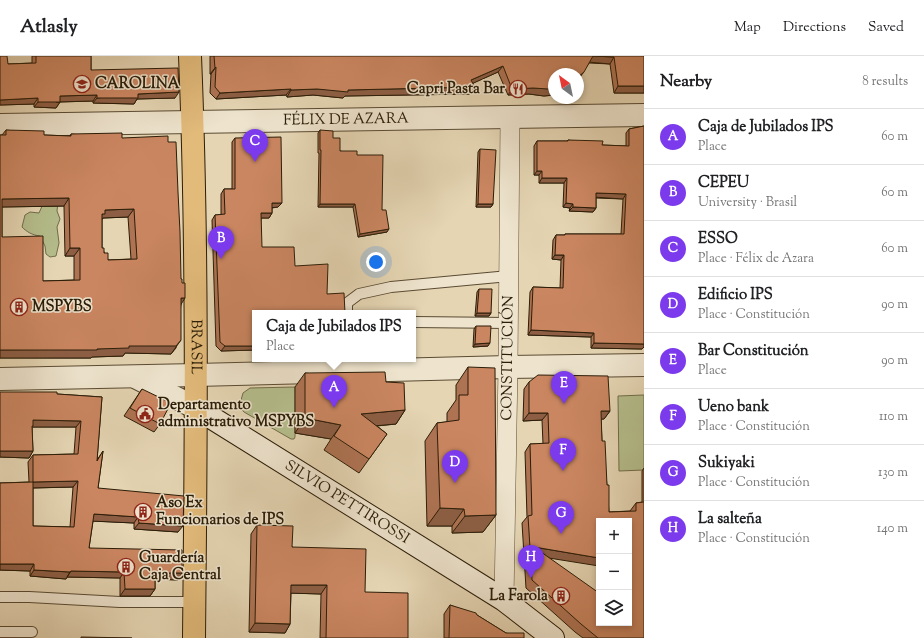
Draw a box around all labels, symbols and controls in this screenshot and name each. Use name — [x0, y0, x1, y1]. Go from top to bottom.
text: Atlasly — [20, 14, 78, 41]
text: Map — [734, 18, 761, 38]
text: Directions — [783, 18, 846, 38]
text: Saved — [868, 18, 904, 38]
north arrow — [548, 68, 584, 104]
text: Nearby — [660, 70, 712, 94]
text: 8 results — [862, 73, 908, 91]
school or university icon: CAROLINA — [72, 74, 92, 94]
place label: CAROLINA — [95, 74, 180, 95]
place label: Capri Pasta Bar — [407, 79, 505, 100]
restaurant icon: Capri Pasta Bar — [508, 79, 528, 99]
street label: FÉLIX DE AZARA — [283, 108, 409, 131]
text: Caja de Jubilados IPS — [698, 117, 834, 138]
text: A — [668, 128, 678, 146]
text: 60 m — [881, 128, 908, 146]
pin: C — [242, 129, 268, 162]
text: Place — [698, 138, 727, 156]
text: CEPEU — [698, 173, 749, 194]
text: B — [669, 184, 677, 202]
text: 60 m — [881, 184, 908, 202]
text: University · Brasil — [698, 194, 797, 212]
pin: B — [208, 226, 234, 259]
text: ESSO — [698, 229, 738, 250]
text: C — [668, 240, 678, 258]
text: 60 m — [881, 240, 908, 258]
text: Place · Félix de Azara — [698, 250, 814, 268]
your location — [366, 252, 386, 272]
text: Edificio IPS — [698, 285, 773, 306]
street label: CONSTITUCIÓN — [496, 295, 519, 421]
text: D — [668, 296, 678, 314]
text: 90 m — [881, 296, 908, 314]
building icon: MSPYBS — [9, 297, 29, 317]
place label: MSPYBS — [32, 297, 92, 318]
text: Place · Constitución — [698, 306, 810, 324]
popup — [252, 310, 416, 362]
text: Caja de Jubilados IPS — [266, 317, 402, 338]
street label: BRASIL — [185, 319, 206, 374]
text: Place — [266, 338, 295, 356]
text: Bar Constitución — [698, 341, 809, 362]
text: E — [669, 352, 677, 370]
text: 90 m — [881, 352, 908, 370]
text: Place — [698, 362, 727, 380]
pin: E — [551, 371, 577, 404]
pin: A — [321, 375, 347, 408]
place label: Departamento administrativo MSPYBS — [158, 395, 314, 433]
text: Ueno bank — [698, 397, 769, 418]
public building icon: Departamento administrativo MSPYBS — [135, 404, 155, 424]
text: F — [669, 408, 677, 426]
text: 110 m — [879, 408, 908, 426]
text: Place · Constitución — [698, 418, 810, 436]
pin: F — [550, 438, 576, 471]
pin: D — [442, 450, 468, 483]
text: Sukiyaki — [698, 453, 755, 474]
street label: SILVIO PETTIROSSI — [281, 455, 414, 549]
text: G — [668, 464, 678, 482]
text: 130 m — [878, 464, 908, 482]
text: Place · Constitución — [698, 474, 810, 492]
place label: Aso Ex Funcionarios de IPS — [156, 493, 284, 531]
pin: G — [548, 501, 574, 534]
building icon: Aso Ex Funcionarios de IPS — [133, 502, 153, 522]
text: La salteña — [698, 509, 762, 530]
map controls — [596, 518, 632, 626]
button: + — [596, 518, 632, 554]
text: H — [668, 520, 678, 538]
text: 140 m — [877, 520, 908, 538]
text: Place · Constitución — [698, 530, 810, 548]
pin: H — [518, 545, 544, 578]
place label: Guardería Caja Central — [139, 548, 222, 586]
button: − — [596, 554, 632, 590]
building icon: Guardería Caja Central — [116, 557, 136, 577]
place label: La Farola — [489, 586, 548, 607]
building icon: La Farola — [551, 586, 571, 606]
button: layers — [596, 590, 632, 626]

